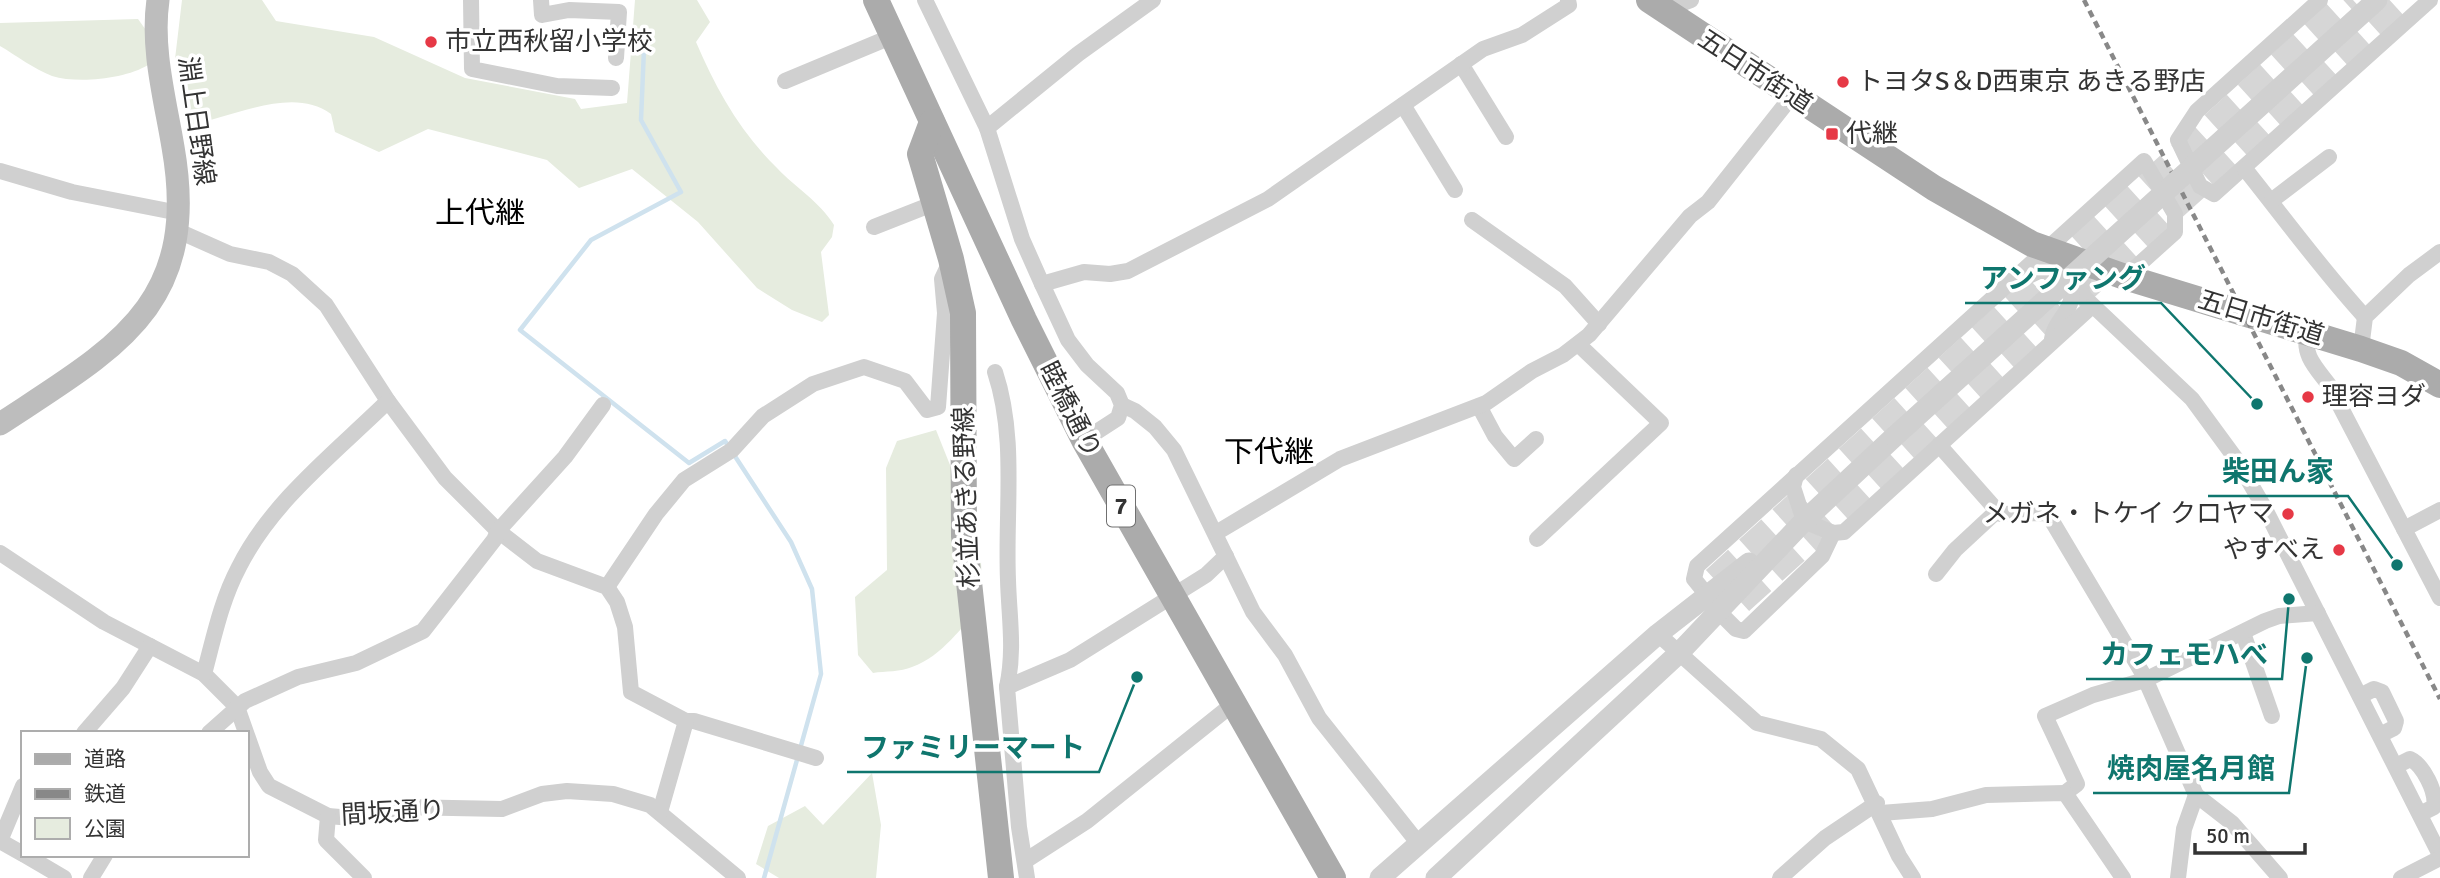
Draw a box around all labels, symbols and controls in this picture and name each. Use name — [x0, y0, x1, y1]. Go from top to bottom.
street label: 五日市街道 — [1692, 23, 1818, 121]
place label: 市立西秋留小学校 — [445, 26, 653, 58]
marker: 市立西秋留小学校 — [423, 34, 439, 50]
street label: 淵上日野線 — [171, 54, 221, 188]
place label: トヨタS＆D西東京 あきる野店 — [1857, 66, 2206, 98]
marker: トヨタS＆D西東京 あきる野店 — [1835, 74, 1851, 90]
place label: 代継 — [1846, 118, 1898, 150]
marker: 代継 — [1824, 126, 1840, 142]
district label: 上代継 — [435, 195, 525, 232]
callout: アンファング — [1965, 254, 2161, 303]
text: アンファング — [1980, 262, 2146, 296]
street label: 五日市街道 — [2194, 284, 2328, 352]
street label: 睦橋通り — [1032, 356, 1108, 464]
place label: 理容ヨダ — [2322, 381, 2426, 413]
marker: 理容ヨダ — [2300, 389, 2316, 405]
street label: 杉並あきる野線 — [948, 406, 986, 588]
district label: 下代継 — [1224, 434, 1314, 471]
callout: 柴田ん家 — [2208, 447, 2348, 496]
text: 柴田ん家 — [2222, 455, 2334, 489]
road number: 7 — [1107, 486, 1135, 526]
place label: メガネ・トケイ クロヤマ — [1983, 498, 2274, 530]
marker: メガネ・トケイ クロヤマ — [2280, 506, 2296, 522]
place label: やすべえ — [2223, 534, 2325, 566]
marker: やすべえ — [2331, 542, 2347, 558]
callout: カフェモハべ — [2086, 630, 2282, 679]
text: カフェモハべ — [2100, 638, 2268, 672]
callout: ファミリーマート — [847, 723, 1099, 772]
legend — [21, 731, 248, 857]
text: ファミリーマート — [861, 731, 1085, 765]
callout: 焼肉屋名月館 — [2093, 744, 2289, 793]
text: 道路 — [84, 746, 126, 772]
text: 焼肉屋名月館 — [2107, 752, 2275, 786]
text: 鉄道 — [84, 781, 126, 807]
street label: 間坂通り — [340, 794, 446, 832]
scale bar — [2195, 812, 2305, 856]
text: 公園 — [84, 816, 126, 842]
text: 50 m — [2206, 823, 2250, 849]

